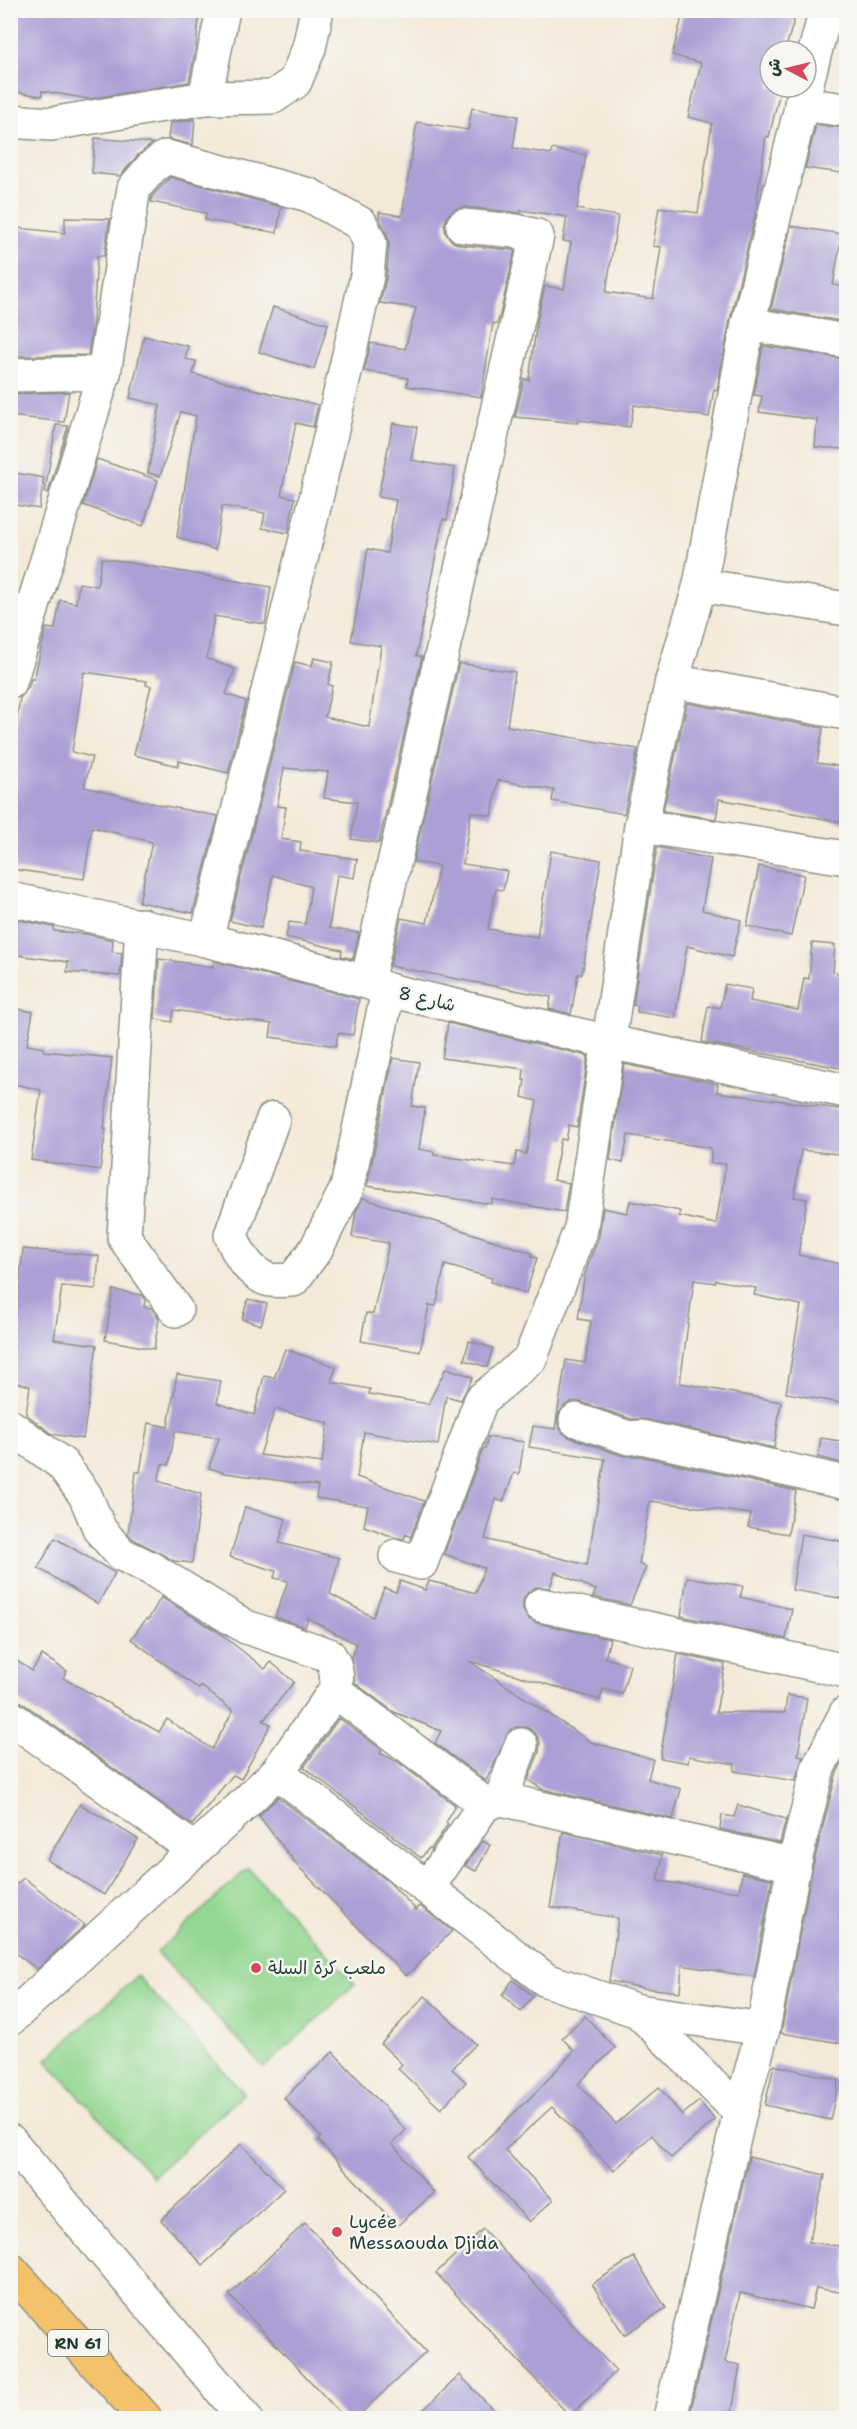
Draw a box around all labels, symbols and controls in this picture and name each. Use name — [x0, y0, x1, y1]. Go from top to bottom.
north arrow — [758, 39, 818, 99]
text: ش — [762, 57, 785, 77]
street label: شارع 8 — [396, 981, 458, 1017]
place label: ملعب كرة السلة — [268, 1956, 386, 1980]
marker: ملعب كرة السلة — [249, 1961, 263, 1975]
place label: Lycée Messaouda Djida — [349, 2210, 499, 2255]
marker: Lycée Messaouda Djida — [330, 2225, 344, 2239]
road number: RN 61 — [48, 2330, 108, 2356]

